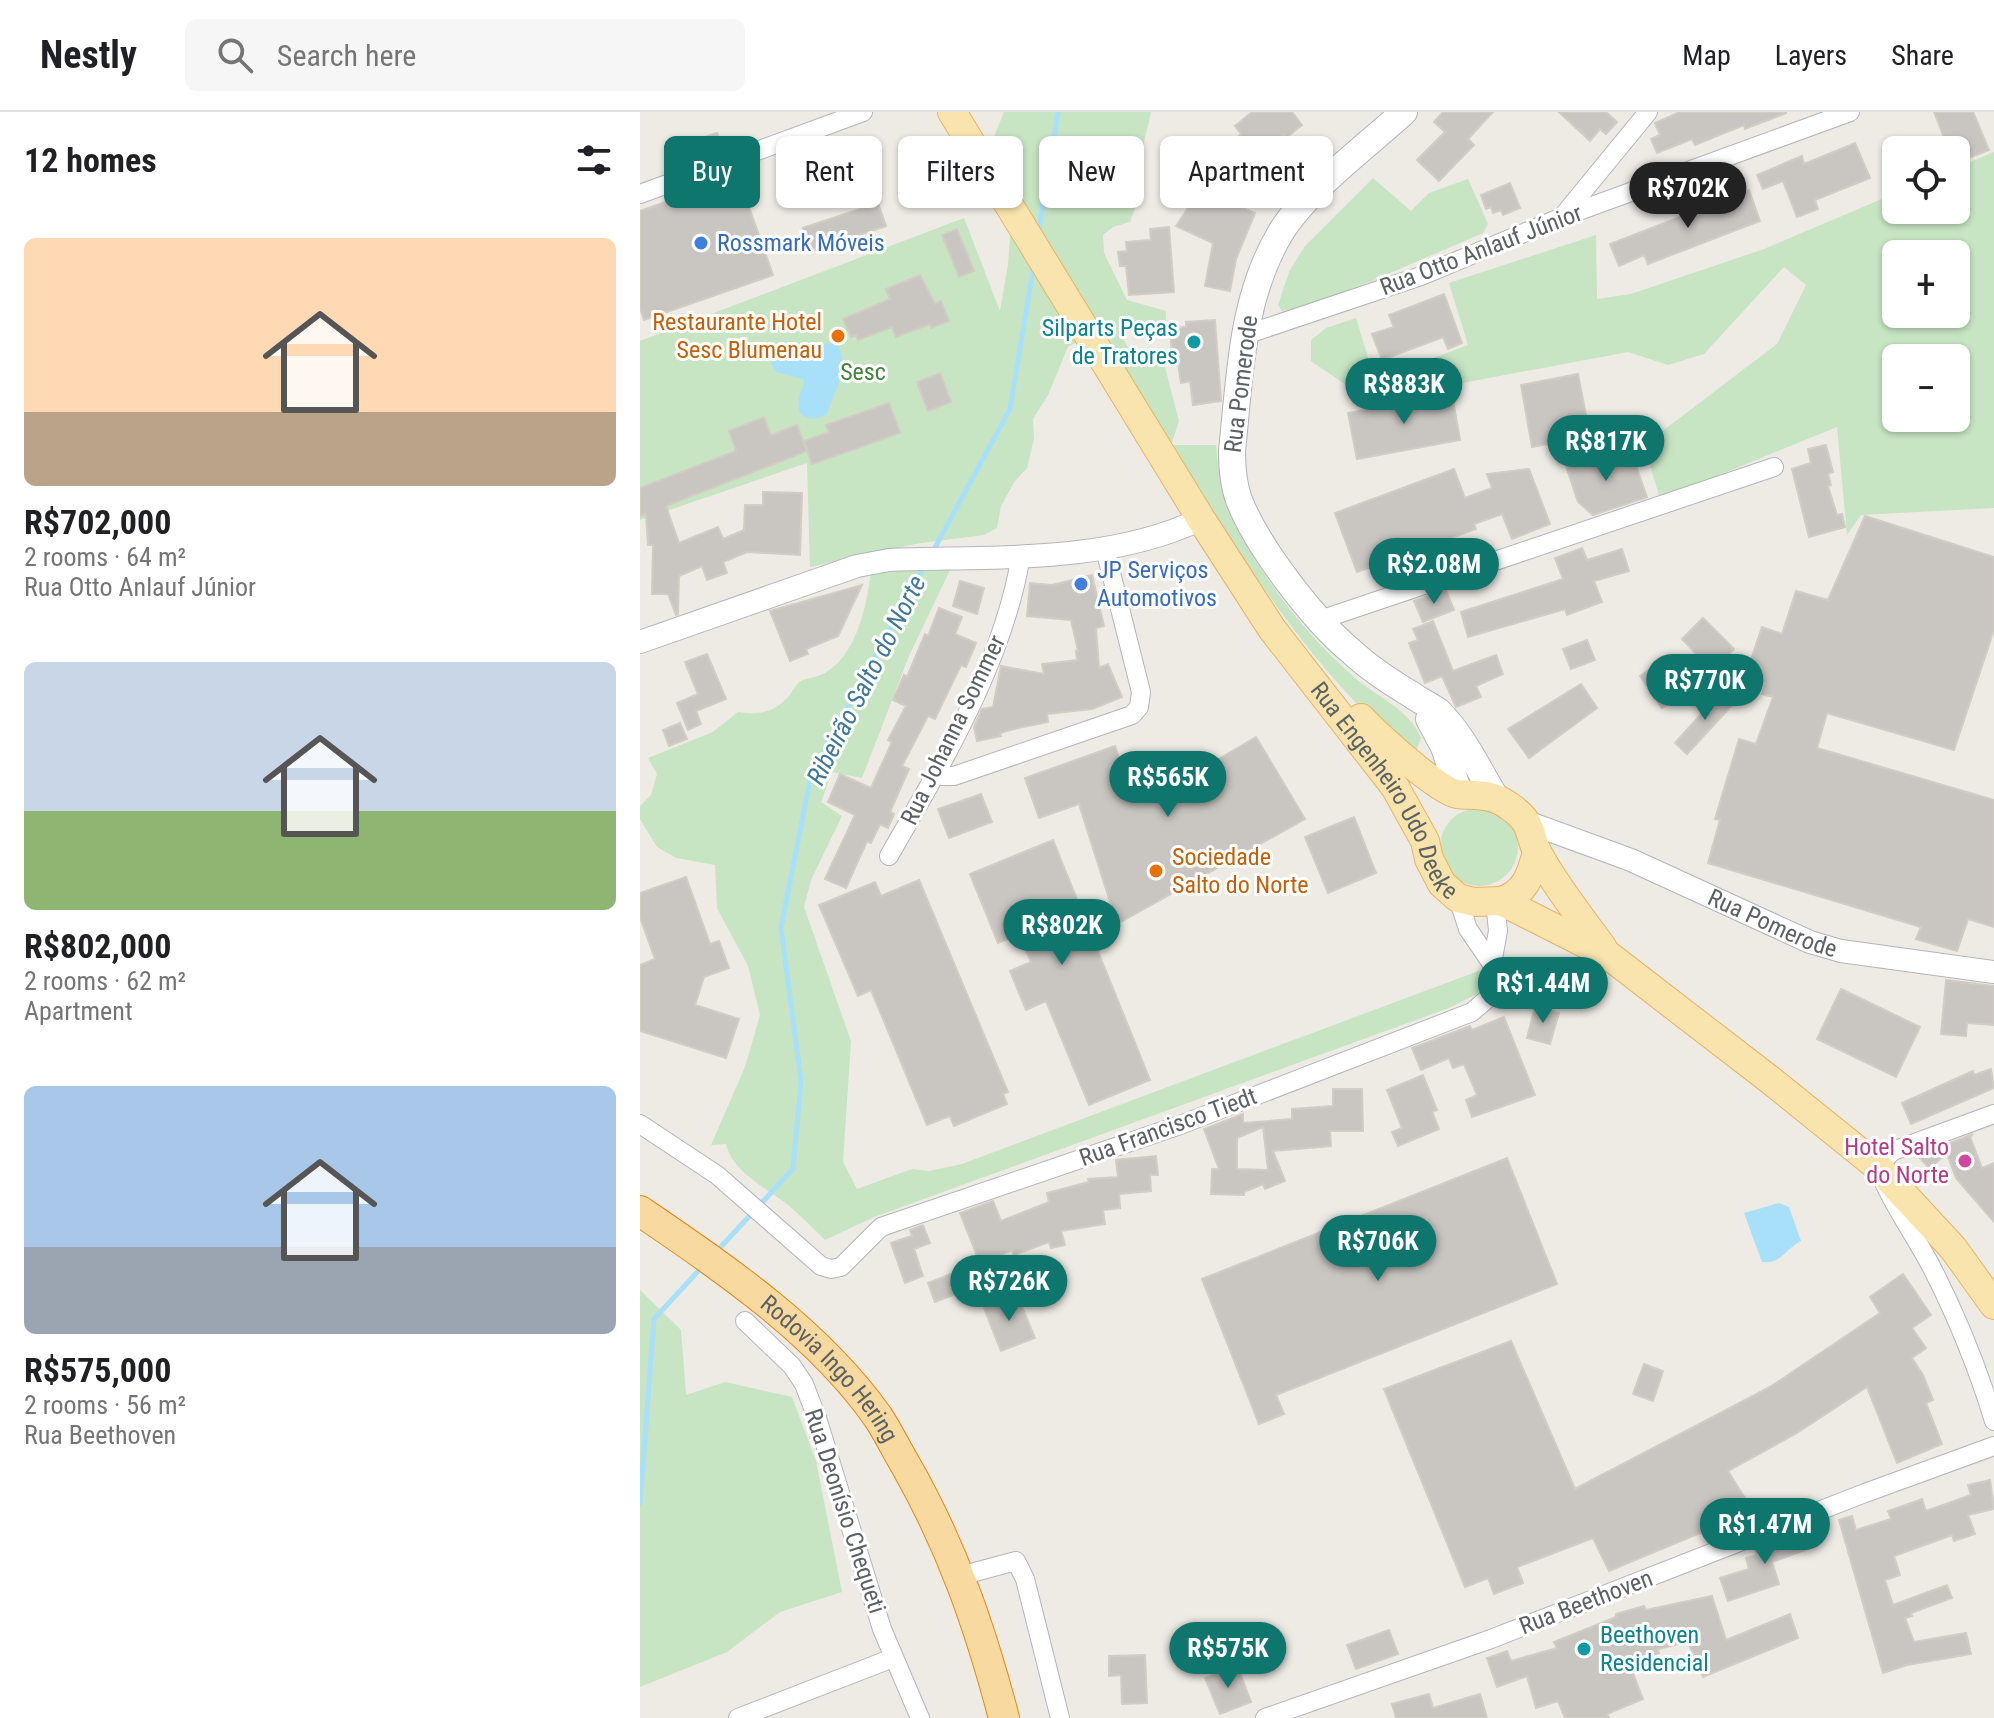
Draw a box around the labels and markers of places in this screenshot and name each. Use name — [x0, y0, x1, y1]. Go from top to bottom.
pin: R$702K — [1623, 162, 1753, 230]
place label: Rossmark Móveis — [717, 229, 885, 257]
marker: Rossmark Móveis — [692, 234, 710, 252]
place label: Restaurante Hotel Sesc Blumenau — [652, 308, 822, 364]
place label: Silparts Peças de Tratores — [1042, 314, 1178, 370]
marker: Restaurante Hotel Sesc Blumenau — [829, 327, 847, 345]
marker: Silparts Peças de Tratores — [1185, 333, 1203, 351]
pin: R$883K — [1339, 358, 1469, 426]
pin: R$817K — [1541, 415, 1671, 483]
pin: R$2.08M — [1360, 538, 1508, 606]
place label: JP Serviços Automotivos — [1097, 556, 1217, 612]
marker: JP Serviços Automotivos — [1072, 575, 1090, 593]
pin: R$770K — [1640, 654, 1770, 722]
pin: R$565K — [1103, 751, 1233, 819]
place label: Sociedade Salto do Norte — [1172, 843, 1309, 899]
marker: Sociedade Salto do Norte — [1147, 862, 1165, 880]
pin: R$802K — [997, 899, 1127, 967]
pin: R$1.44M — [1469, 957, 1617, 1025]
place label: Hotel Salto do Norte — [1844, 1133, 1949, 1189]
marker: Hotel Salto do Norte — [1956, 1152, 1974, 1170]
pin: R$706K — [1313, 1215, 1443, 1283]
pin: R$726K — [944, 1255, 1074, 1323]
pin: R$1.47M — [1691, 1498, 1839, 1566]
place label: Beethoven Residencial — [1600, 1621, 1709, 1677]
pin: R$575K — [1163, 1622, 1293, 1690]
marker: Beethoven Residencial — [1575, 1640, 1593, 1658]

